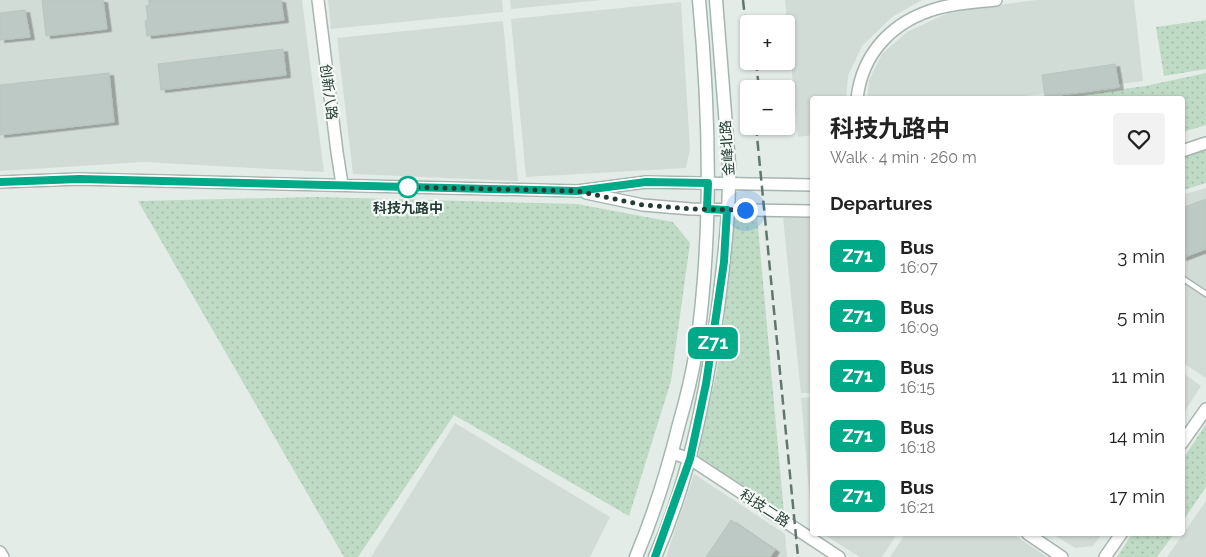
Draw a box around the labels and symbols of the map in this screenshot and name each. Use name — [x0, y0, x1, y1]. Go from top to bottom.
street label: 创新八路 — [318, 63, 340, 121]
street label: 金峰北路 — [717, 120, 737, 176]
marker: 科技九路中 — [397, 176, 419, 198]
your location — [733, 198, 758, 223]
place label: 科技九路中 — [373, 200, 443, 216]
line badge: Z71 — [684, 327, 742, 359]
street label: 科技二路 — [737, 486, 793, 530]

